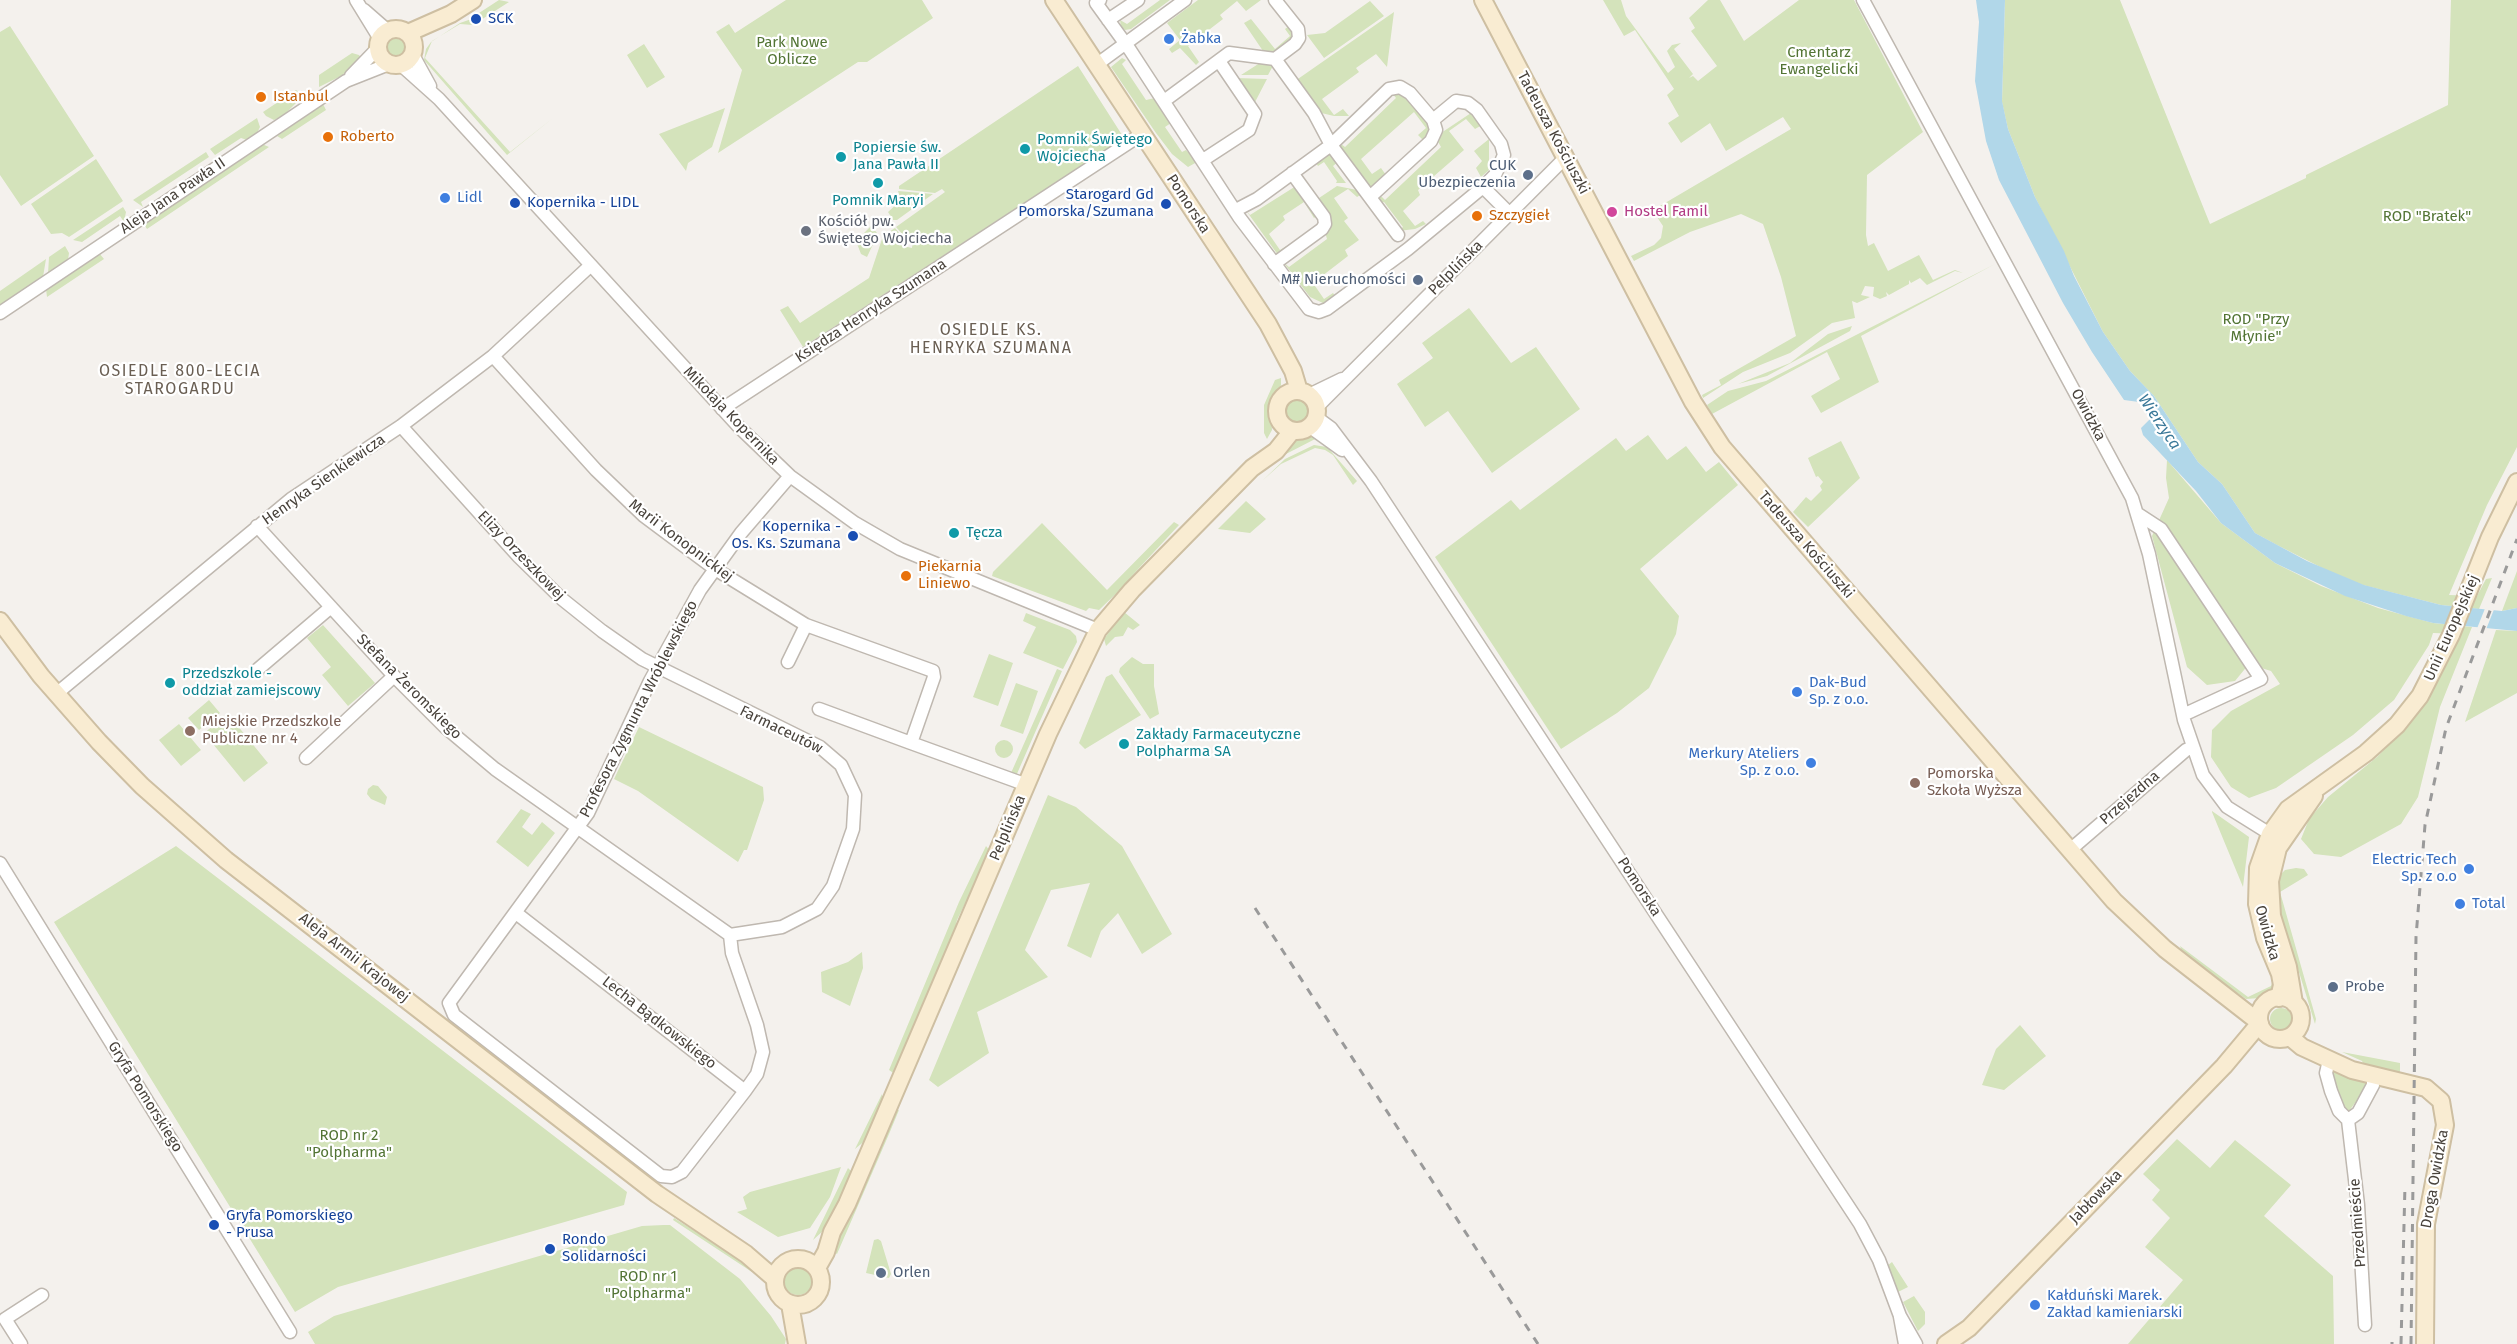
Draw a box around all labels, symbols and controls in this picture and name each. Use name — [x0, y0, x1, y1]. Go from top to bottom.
place label: SCK — [488, 10, 513, 28]
marker: SCK — [469, 12, 483, 26]
place label: Żabka — [1181, 30, 1221, 48]
marker: Żabka — [1162, 32, 1176, 46]
park label: Park Nowe Oblicze — [756, 34, 828, 69]
park label: Cmentarz Ewangelicki — [1780, 44, 1858, 79]
street label: Tadeusza Kościuszki — [1513, 69, 1593, 197]
place label: Istanbul — [273, 88, 329, 106]
marker: Istanbul — [254, 90, 268, 104]
place label: Roberto — [340, 128, 394, 146]
marker: Roberto — [321, 130, 335, 144]
place label: Pomnik Świętego Wojciecha — [1037, 131, 1153, 166]
place label: Popiersie św. Jana Pawła II — [853, 139, 941, 174]
marker: Pomnik Świętego Wojciecha — [1018, 142, 1032, 156]
marker: Popiersie św. Jana Pawła II — [834, 150, 848, 164]
street label: Aleja Jana Pawła II — [117, 154, 229, 238]
place label: CUK Ubezpieczenia — [1418, 157, 1516, 192]
marker: CUK Ubezpieczenia — [1521, 168, 1535, 182]
street label: Pomorska — [1162, 171, 1214, 237]
marker: Pomnik Maryi — [871, 176, 885, 190]
place label: Starogard Gd Pomorska/Szumana — [1018, 186, 1154, 221]
place label: Lidl — [457, 189, 482, 207]
marker: Lidl — [438, 191, 452, 205]
place label: Pomnik Maryi — [832, 192, 924, 210]
place label: Kopernika - LIDL — [527, 194, 639, 212]
marker: Kopernika - LIDL — [508, 196, 522, 210]
marker: Starogard Gd Pomorska/Szumana — [1159, 197, 1173, 211]
place label: Hostel Famil — [1624, 203, 1708, 221]
marker: Hostel Famil — [1605, 205, 1619, 219]
place label: Szczygieł — [1489, 207, 1549, 225]
park label: ROD "Bratek" — [2383, 208, 2471, 226]
marker: Szczygieł — [1470, 209, 1484, 223]
place label: Kościół pw. Świętego Wojciecha — [818, 213, 952, 248]
marker: Kościół pw. Świętego Wojciecha — [799, 224, 813, 238]
street label: Pelplińska — [1425, 237, 1487, 299]
street label: Księdza Henryka Szumana — [792, 255, 950, 367]
place label: M# Nieruchomości — [1281, 271, 1406, 289]
marker: M# Nieruchomości — [1411, 273, 1425, 287]
park label: ROD "Przy Młynie" — [2223, 311, 2289, 346]
district label: OSIEDLE KS. HENRYKA SZUMANA — [910, 321, 1072, 359]
district label: OSIEDLE 800-LECIA STAROGARDU — [99, 362, 261, 400]
street label: Mikołaja Kopernika — [679, 363, 783, 469]
street label: Owidzka — [2067, 386, 2109, 444]
water label: Wierzyca — [2134, 391, 2184, 453]
street label: Henryka Sienkiewicza — [259, 431, 389, 529]
street label: Tadeusza Kościuszki — [1754, 488, 1858, 602]
street label: Marii Konopnickiej — [625, 496, 737, 586]
street label: Elizy Orzeszkowej — [474, 507, 568, 605]
place label: Kopernika - Os. Ks. Szumana — [732, 518, 841, 553]
place label: Tęcza — [966, 524, 1003, 542]
marker: Tęcza — [947, 526, 961, 540]
marker: Kopernika - Os. Ks. Szumana — [846, 529, 860, 543]
place label: Piekarnia Liniewo — [918, 558, 982, 593]
marker: Piekarnia Liniewo — [899, 569, 913, 583]
street label: Unii Europejskiej — [2421, 572, 2483, 684]
street label: Profesora Zygmunta Wróblewskiego — [576, 597, 702, 821]
street label: Stefana Żeromskiego — [353, 631, 465, 743]
place label: Przedszkole - oddział zamiejscowy — [182, 665, 321, 700]
place label: Dak-Bud Sp. z o.o. — [1809, 674, 1868, 709]
marker: Przedszkole - oddział zamiejscowy — [163, 676, 177, 690]
marker: Dak-Bud Sp. z o.o. — [1790, 685, 1804, 699]
street label: Farmaceutów — [737, 702, 825, 758]
place label: Miejskie Przedszkole Publiczne nr 4 — [202, 713, 341, 748]
marker: Miejskie Przedszkole Publiczne nr 4 — [183, 724, 197, 738]
place label: Zakłady Farmaceutyczne Polpharma SA — [1136, 726, 1301, 761]
marker: Zakłady Farmaceutyczne Polpharma SA — [1117, 737, 1131, 751]
place label: Merkury Ateliers Sp. z o.o. — [1689, 745, 1799, 780]
marker: Merkury Ateliers Sp. z o.o. — [1804, 756, 1818, 770]
place label: Pomorska Szkoła Wyższa — [1927, 765, 2022, 800]
street label: Przejezdna — [2096, 767, 2164, 829]
marker: Pomorska Szkoła Wyższa — [1908, 776, 1922, 790]
street label: Pelplińska — [986, 792, 1030, 864]
place label: Electric Tech Sp. z o.o — [2372, 851, 2457, 886]
street label: Pomorska — [1613, 854, 1665, 920]
marker: Electric Tech Sp. z o.o — [2462, 862, 2476, 876]
place label: Total — [2472, 895, 2505, 913]
marker: Total — [2453, 897, 2467, 911]
street label: Owidzka — [2251, 903, 2283, 963]
street label: Aleja Armii Krajowej — [295, 909, 413, 1007]
street label: Lecha Bądkowskiego — [598, 973, 720, 1073]
place label: Probe — [2345, 978, 2385, 996]
marker: Probe — [2326, 980, 2340, 994]
street label: Gryfa Pomorskiego — [104, 1038, 186, 1156]
park label: ROD nr 2 "Polpharma" — [306, 1127, 392, 1162]
street label: Droga Owidzka — [2417, 1128, 2453, 1230]
street label: Jabłowska — [2066, 1166, 2126, 1228]
street label: Przedmieście — [2346, 1178, 2370, 1268]
place label: Gryfa Pomorskiego - Prusa — [226, 1207, 353, 1242]
marker: Gryfa Pomorskiego - Prusa — [207, 1218, 221, 1232]
place label: Rondo Solidarności — [562, 1231, 646, 1266]
marker: Rondo Solidarności — [543, 1242, 557, 1256]
place label: Orlen — [893, 1264, 930, 1282]
marker: Orlen — [874, 1266, 888, 1280]
park label: ROD nr 1 "Polpharma" — [605, 1268, 691, 1303]
place label: Kałduński Marek. Zakład kamieniarski — [2047, 1287, 2182, 1322]
marker: Kałduński Marek. Zakład kamieniarski — [2028, 1298, 2042, 1312]

